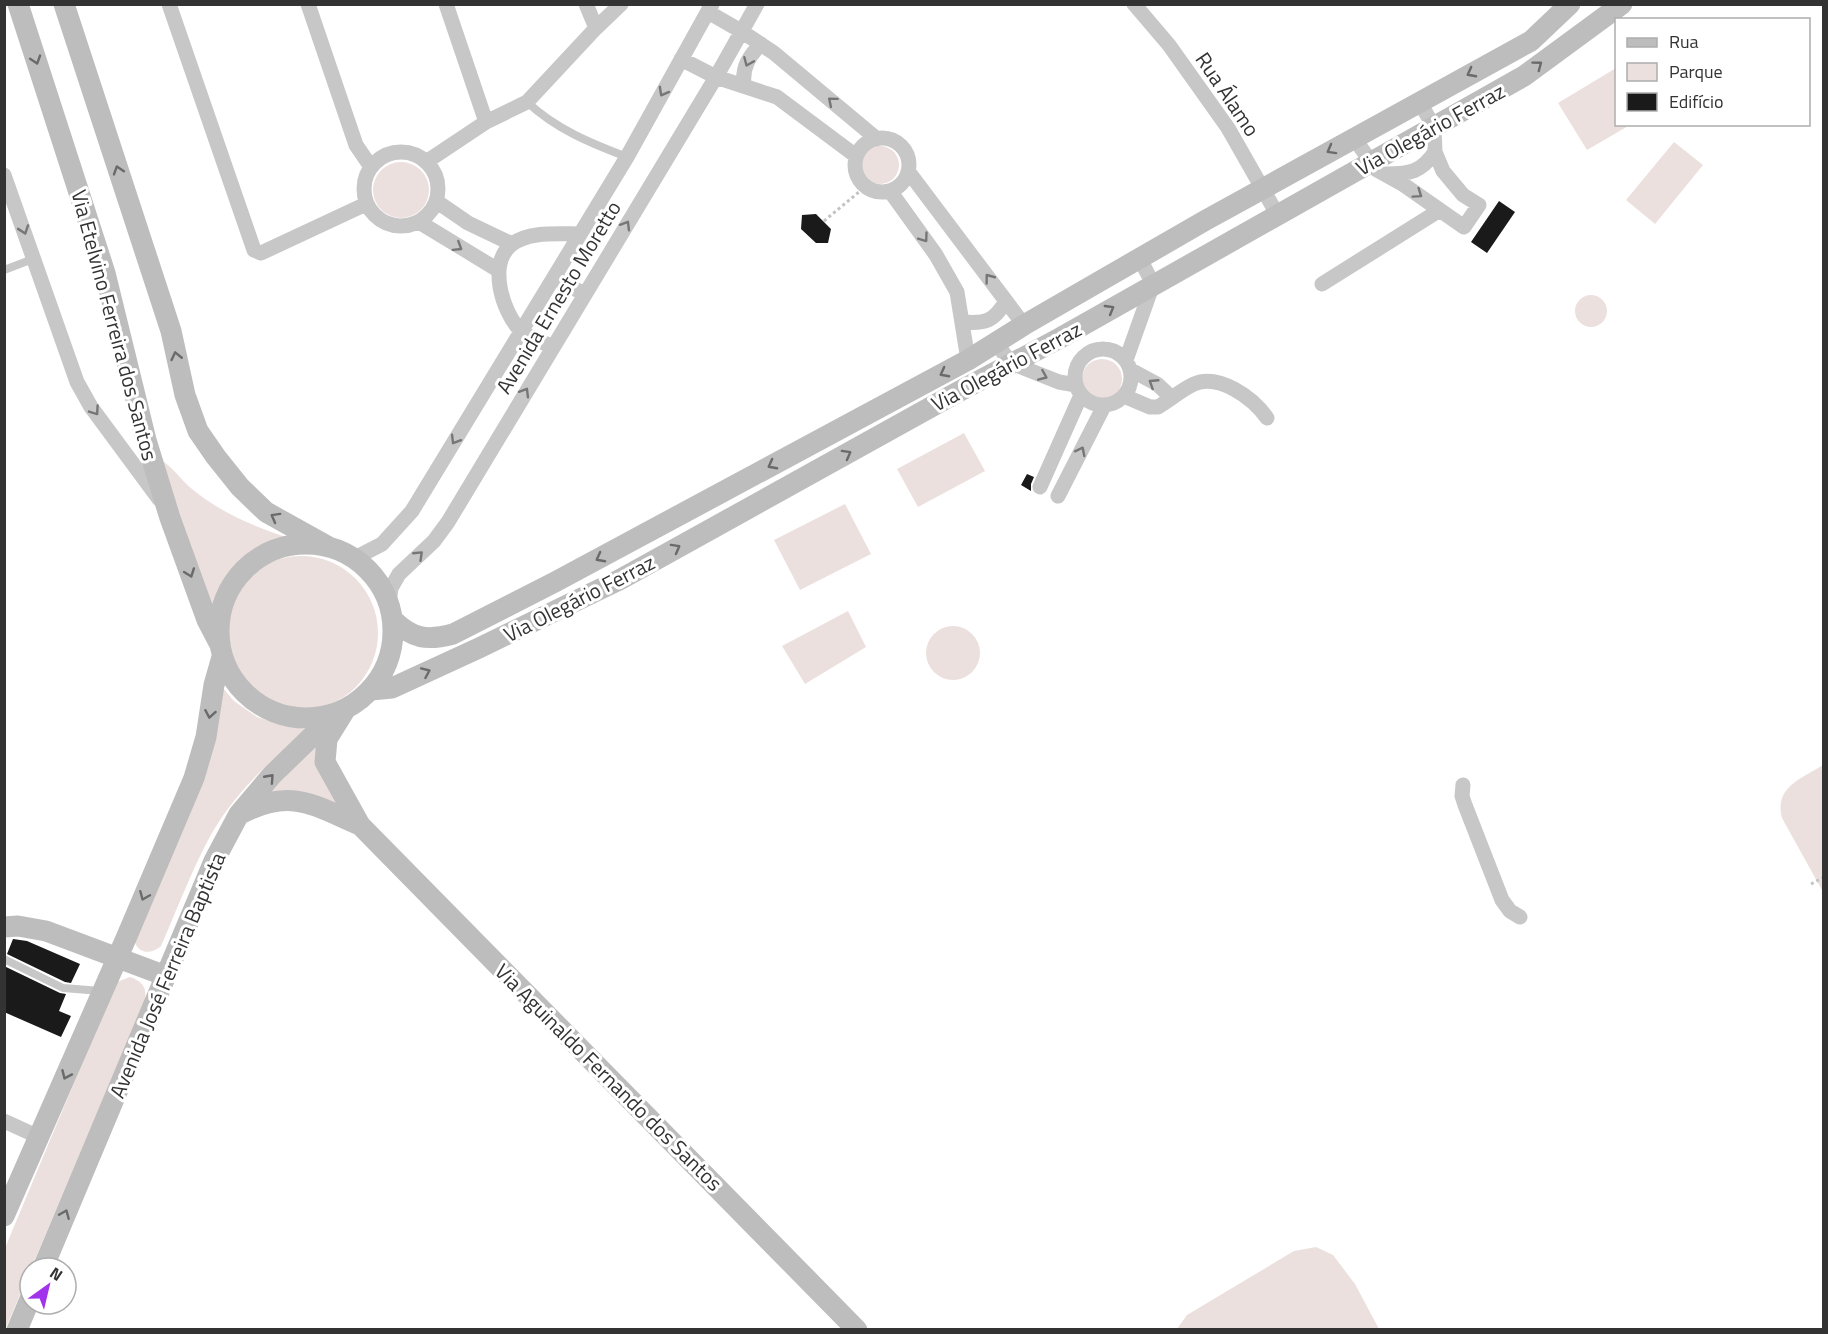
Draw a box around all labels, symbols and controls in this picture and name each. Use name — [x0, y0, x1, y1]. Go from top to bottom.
legend — [1615, 18, 1810, 126]
text: Rua — [1669, 28, 1699, 55]
street label: Rua Álamo — [1188, 45, 1268, 143]
one-way arrow — [29, 54, 41, 65]
one-way arrow — [743, 56, 755, 67]
text: Parque — [1669, 58, 1723, 85]
one-way arrow — [1532, 62, 1543, 73]
one-way arrow — [1466, 66, 1477, 77]
street label: Via Olegário Ferraz — [1350, 75, 1510, 183]
one-way arrow — [659, 86, 670, 96]
text: Edifício — [1669, 88, 1723, 115]
one-way arrow — [828, 98, 839, 109]
one-way arrow — [1327, 143, 1337, 154]
one-way arrow — [113, 165, 125, 176]
street label: Via Etelvino Ferreira dos Santos — [63, 186, 167, 464]
one-way arrow — [1411, 187, 1422, 198]
street label: Avenida Ernesto Moretto — [488, 194, 628, 400]
one-way arrow — [618, 221, 630, 231]
one-way arrow — [16, 224, 29, 235]
one-way arrow — [917, 232, 928, 243]
one-way arrow — [452, 239, 462, 251]
one-way arrow — [985, 274, 996, 285]
one-way arrow — [1104, 305, 1114, 317]
street label: Via Olegário Ferraz — [925, 313, 1087, 419]
one-way arrow — [171, 351, 184, 361]
one-way arrow — [939, 366, 950, 377]
one-way arrow — [1037, 369, 1048, 381]
one-way arrow — [1149, 378, 1159, 390]
one-way arrow — [518, 388, 530, 398]
one-way arrow — [88, 405, 99, 416]
one-way arrow — [451, 434, 462, 444]
one-way arrow — [1073, 446, 1085, 457]
one-way arrow — [840, 450, 851, 461]
one-way arrow — [768, 458, 778, 469]
one-way arrow — [271, 513, 281, 524]
one-way arrow — [670, 544, 680, 556]
street label: Via Olegário Ferraz — [498, 546, 660, 650]
one-way arrow — [412, 551, 423, 562]
one-way arrow — [596, 551, 606, 562]
one-way arrow — [182, 567, 195, 577]
one-way arrow — [420, 667, 431, 679]
one-way arrow — [204, 708, 217, 718]
one-way arrow — [263, 775, 274, 785]
street label: Avenida José Ferreira Baptista — [101, 847, 234, 1103]
one-way arrow — [139, 890, 151, 901]
street label: Via Aguinaldo Fernando dos Santos — [488, 956, 730, 1198]
one-way arrow — [61, 1069, 73, 1080]
one-way arrow — [58, 1209, 70, 1220]
north arrow — [18, 1256, 78, 1316]
text: N — [45, 1261, 68, 1287]

